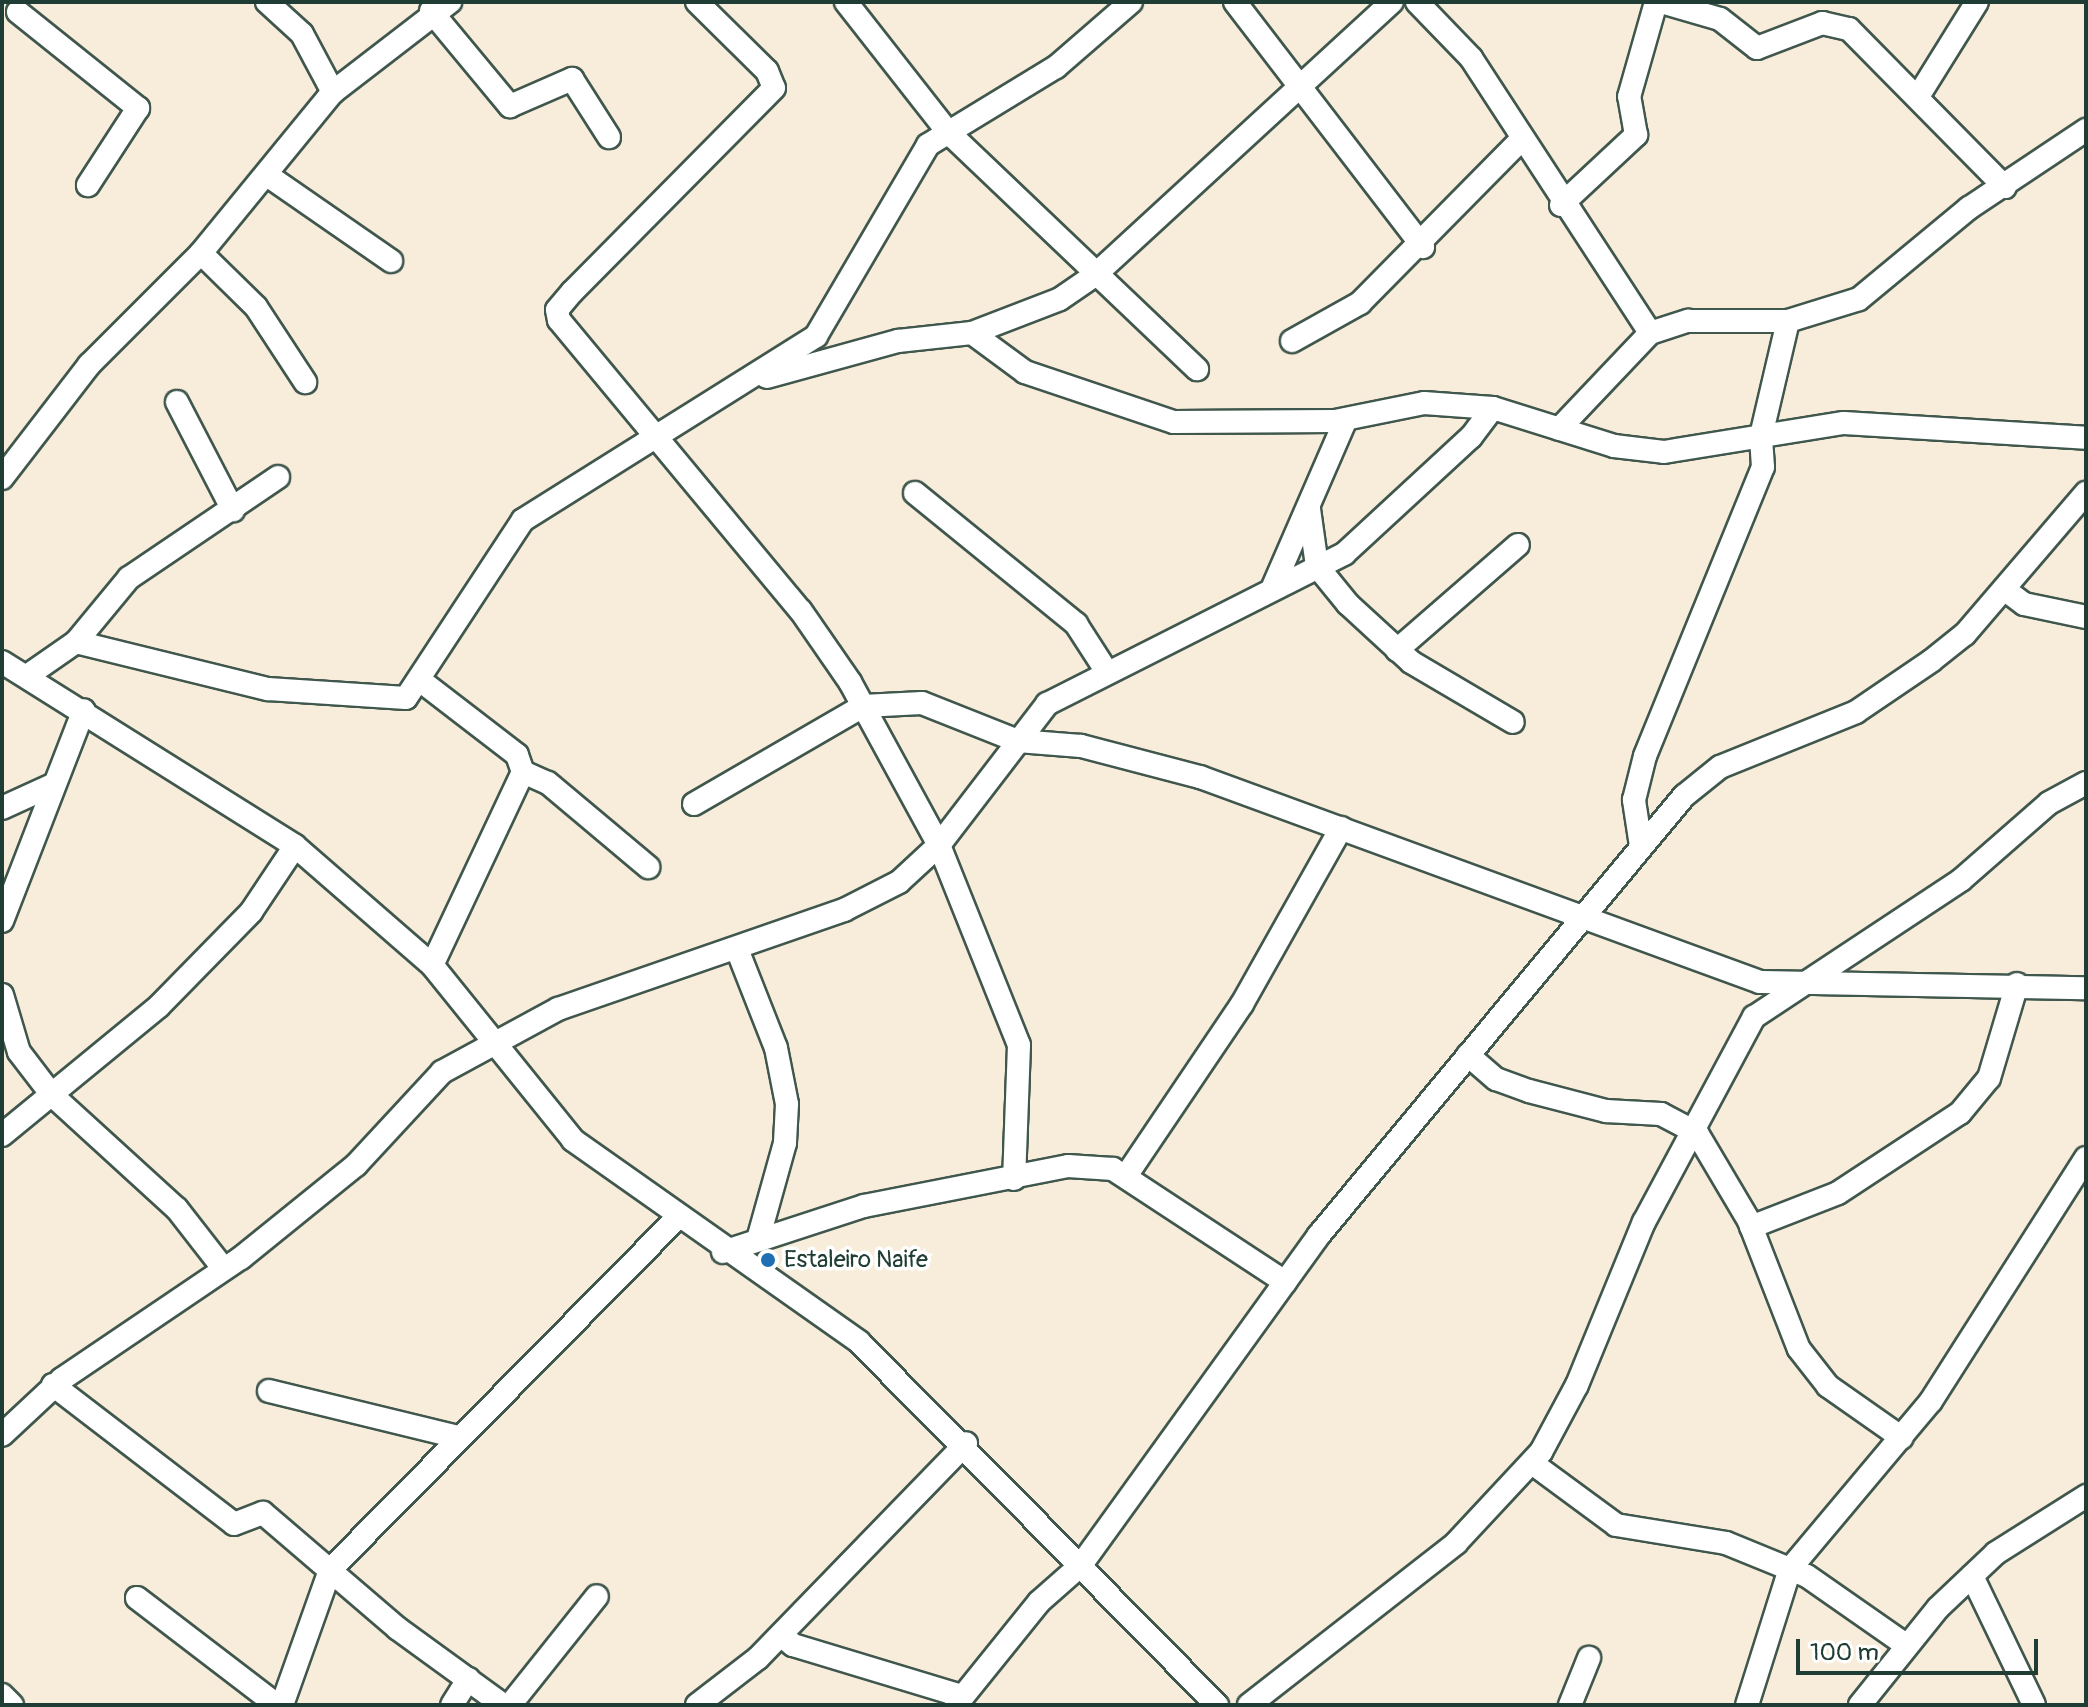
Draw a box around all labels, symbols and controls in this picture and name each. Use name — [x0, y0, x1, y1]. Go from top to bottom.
place label: Estaleiro Naife — [784, 1246, 928, 1274]
marker: Estaleiro Naife — [759, 1251, 777, 1269]
scale bar — [1800, 1623, 2042, 1673]
text: 100 m — [1810, 1638, 1879, 1667]

